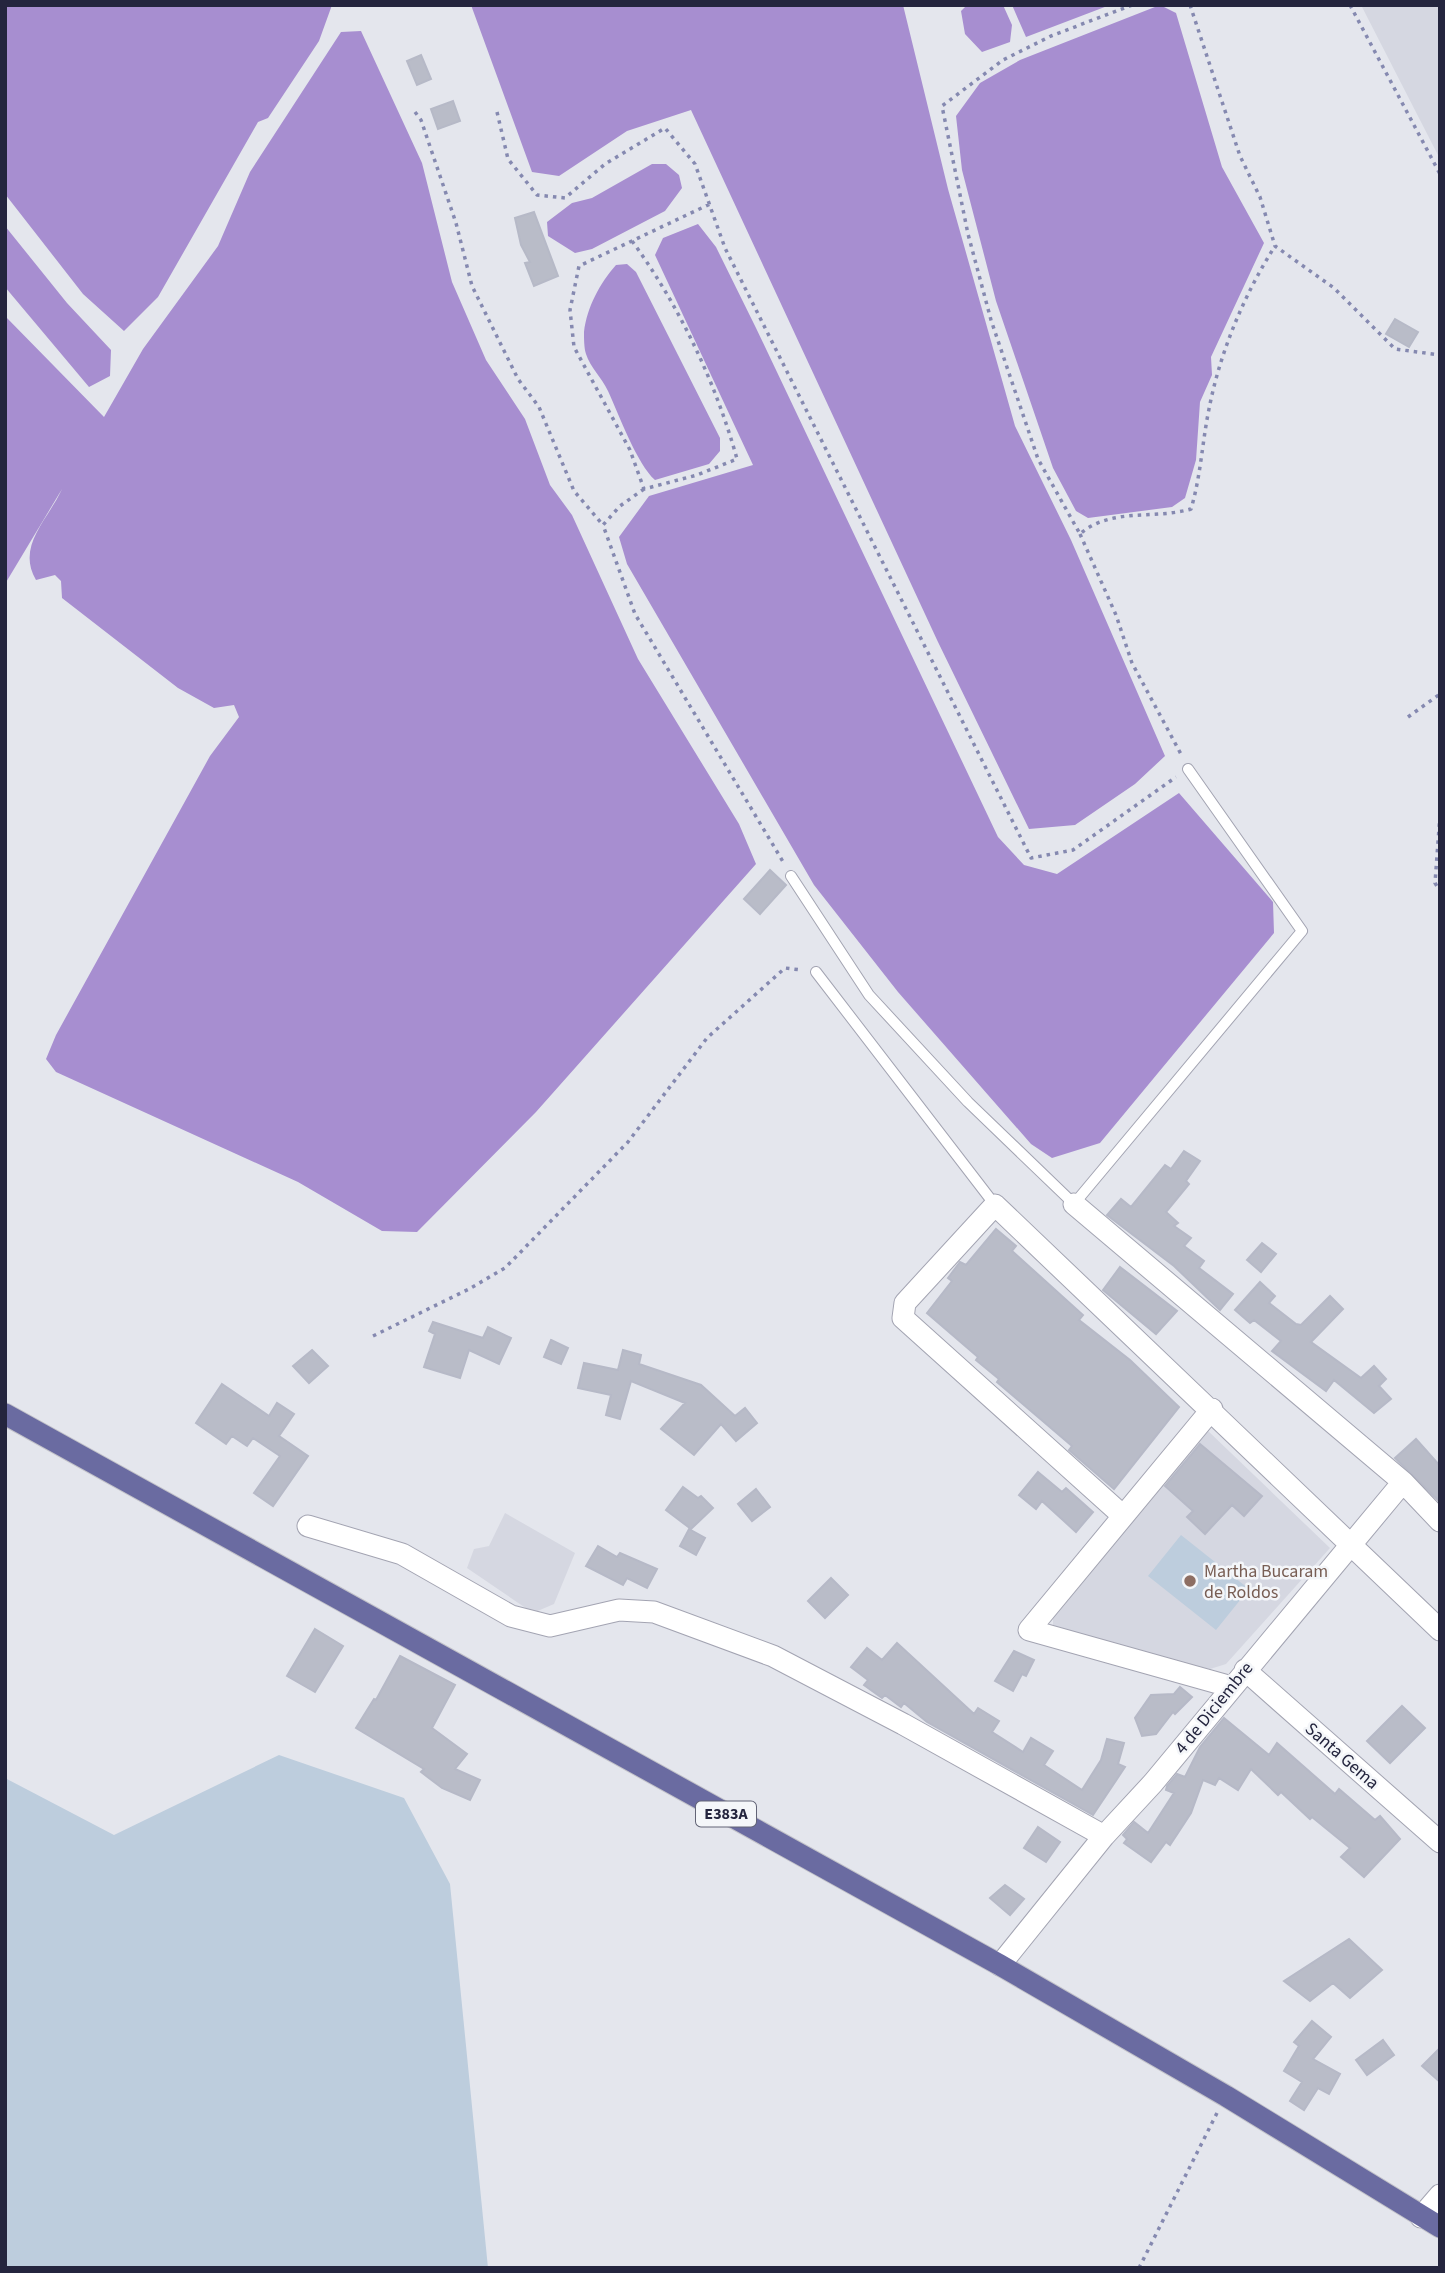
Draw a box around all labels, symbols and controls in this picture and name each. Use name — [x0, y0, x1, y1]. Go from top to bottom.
place label: Martha Bucaram de Roldos — [1204, 1559, 1328, 1605]
marker: Martha Bucaram de Roldos — [1182, 1573, 1198, 1589]
street label: 4 de Diciembre — [1169, 1657, 1259, 1759]
street label: Santa Gema — [1299, 1717, 1385, 1795]
road number: E383A — [696, 1802, 756, 1826]

